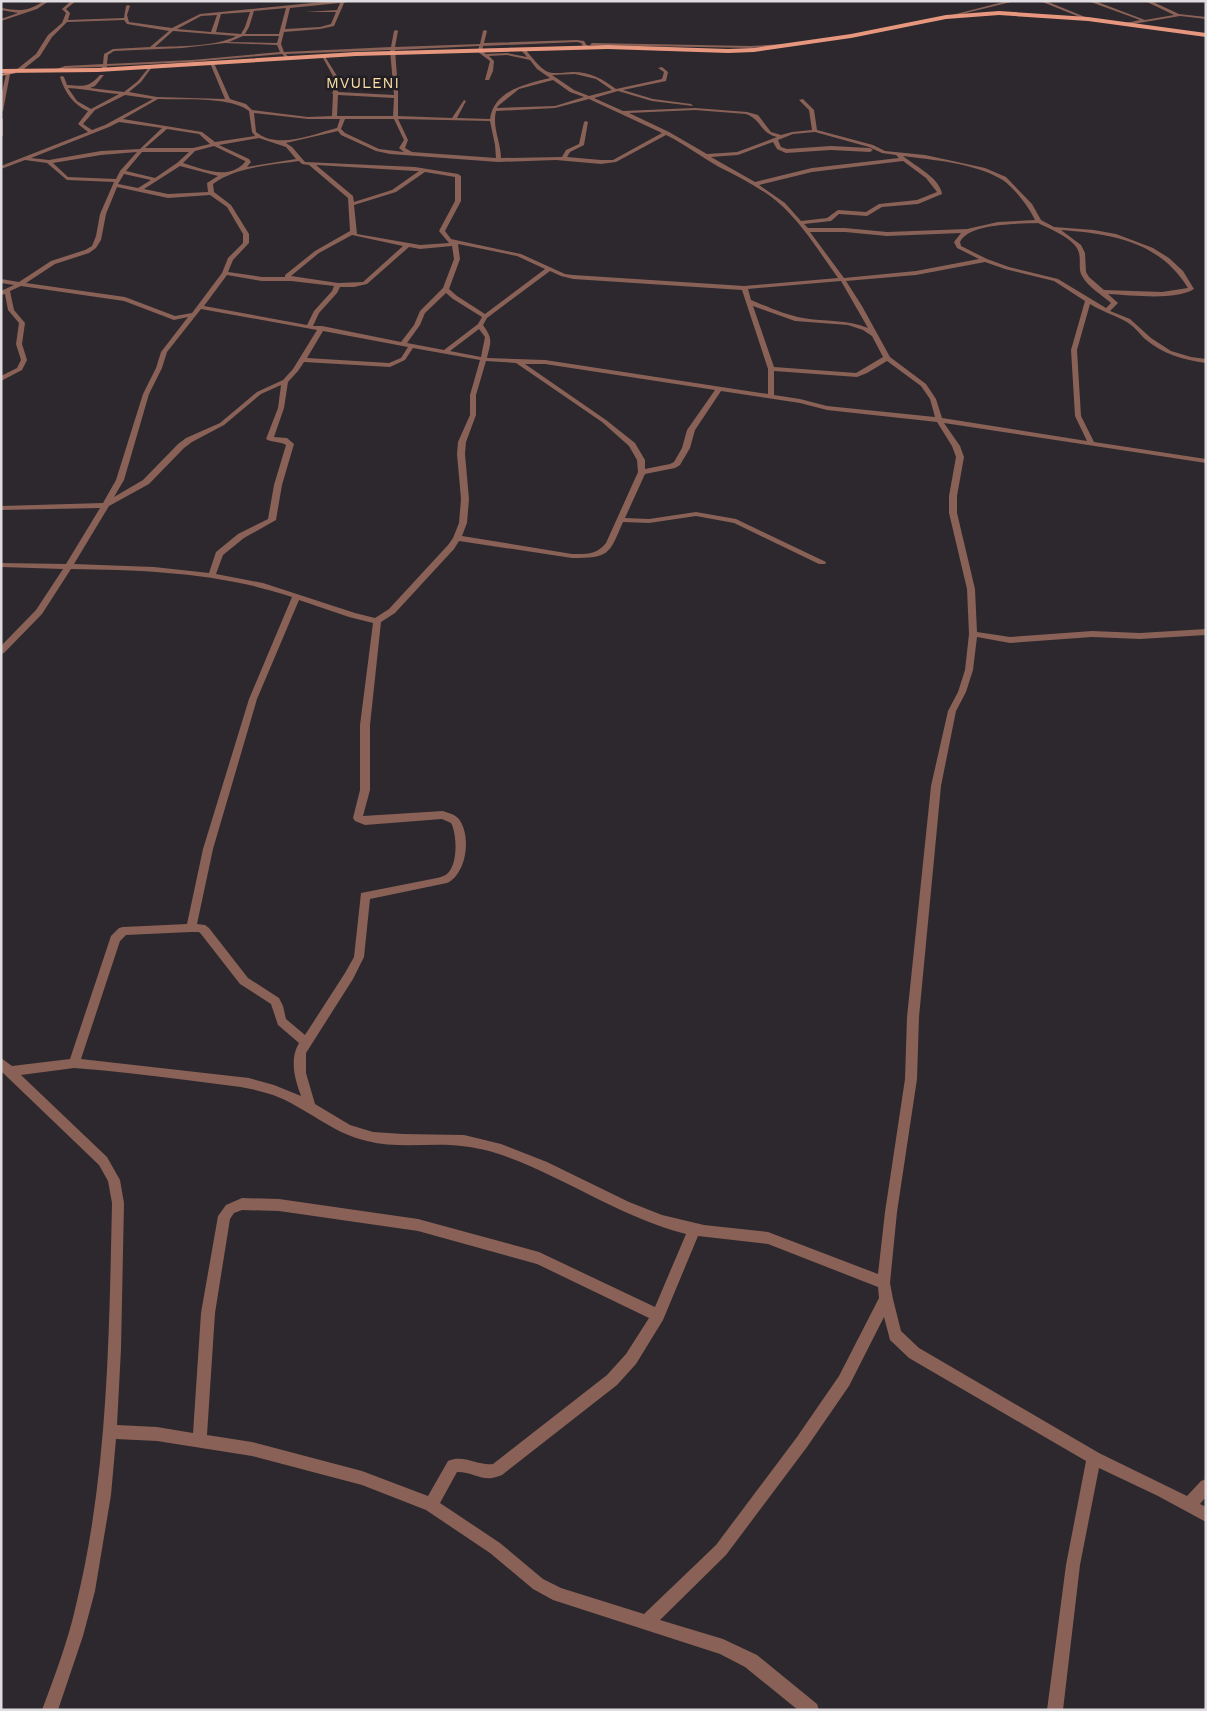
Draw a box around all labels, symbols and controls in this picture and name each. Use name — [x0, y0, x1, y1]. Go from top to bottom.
district label: MVULENI — [326, 74, 400, 92]

